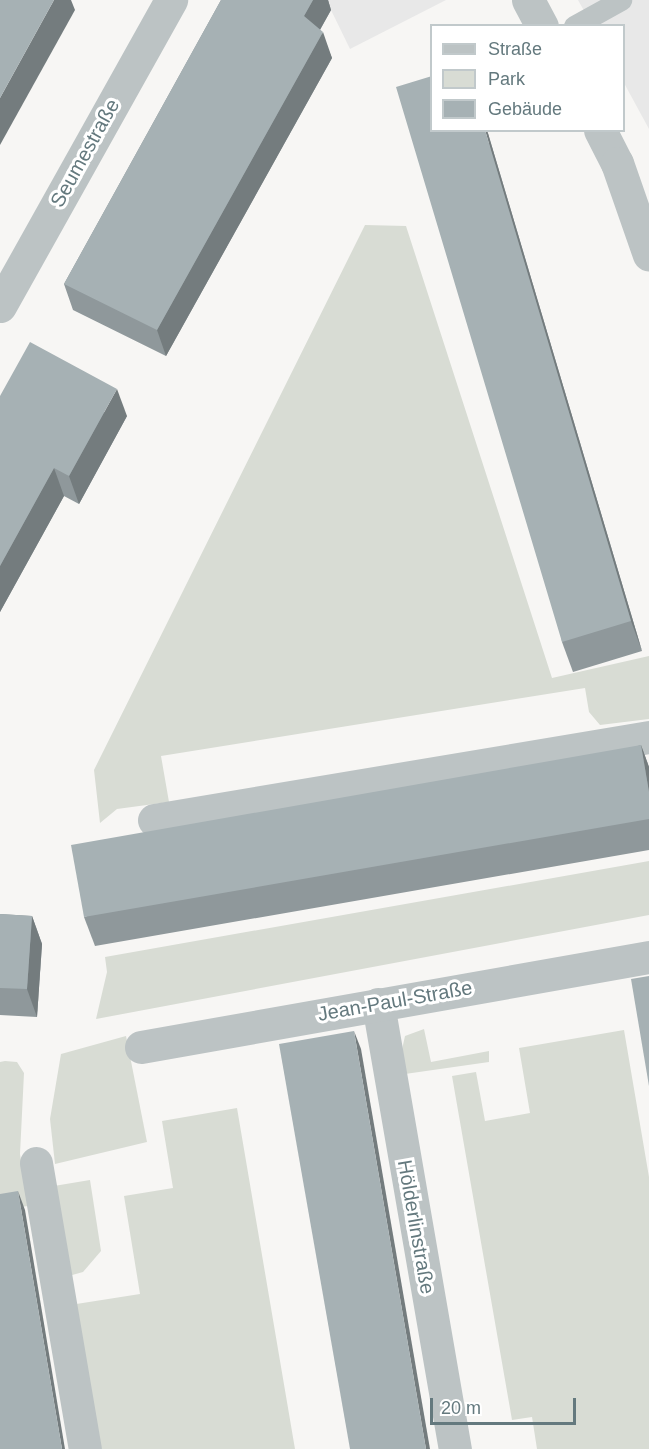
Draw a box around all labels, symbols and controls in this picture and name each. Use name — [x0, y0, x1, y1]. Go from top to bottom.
legend — [430, 24, 625, 132]
text: Straße — [488, 39, 542, 59]
text: Park — [488, 69, 525, 89]
street label: Seumestraße — [45, 95, 125, 211]
text: Gebäude — [488, 99, 562, 119]
street label: Jean-Paul-Straße — [316, 976, 474, 1026]
street label: Hölderlinstraße — [392, 1158, 440, 1296]
scale bar — [433, 1386, 578, 1424]
text: 20 m — [441, 1398, 481, 1418]

